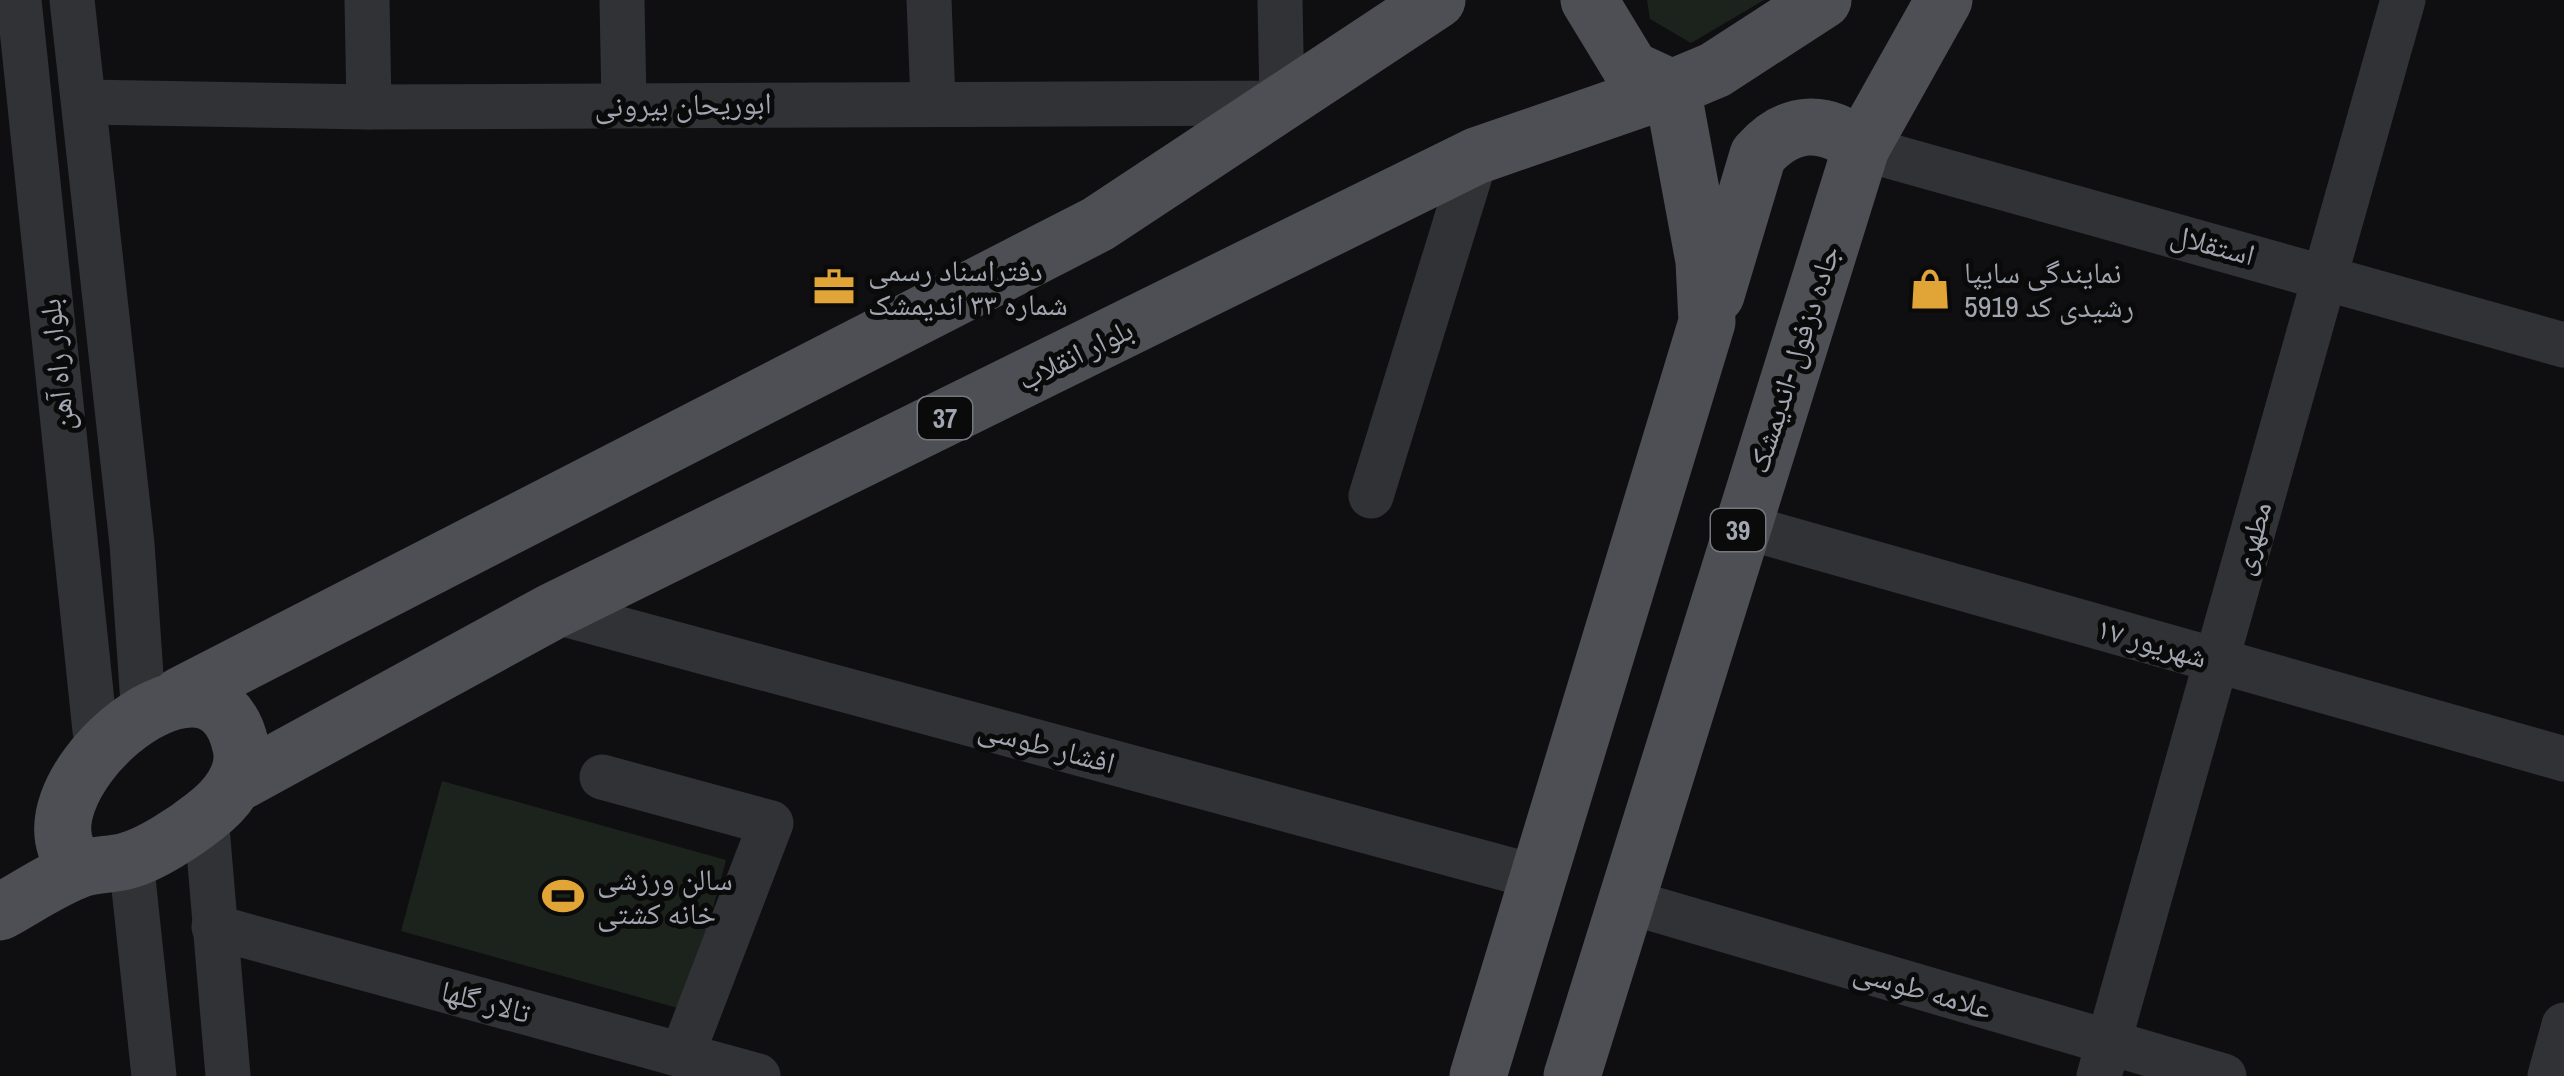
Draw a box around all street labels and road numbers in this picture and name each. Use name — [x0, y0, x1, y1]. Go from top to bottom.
street label: ابوریحان بیرونی — [594, 82, 772, 126]
street label: استقلال — [2167, 214, 2259, 274]
street label: جاده دزفول -اندیمشک — [1737, 240, 1849, 478]
street label: بلوار راه آهن — [29, 297, 83, 433]
street label: بلوار انقلاب — [1011, 309, 1139, 399]
road number: 37 — [918, 397, 972, 439]
street label: مطهری — [2221, 497, 2281, 579]
road number: 39 — [1711, 509, 1765, 551]
street label: ۱۷ شهریور — [2092, 607, 2212, 677]
street label: افشار طوسی — [974, 708, 1120, 782]
street label: علامه طوسی — [1849, 950, 1997, 1028]
street label: تالار گلها — [437, 970, 535, 1032]

